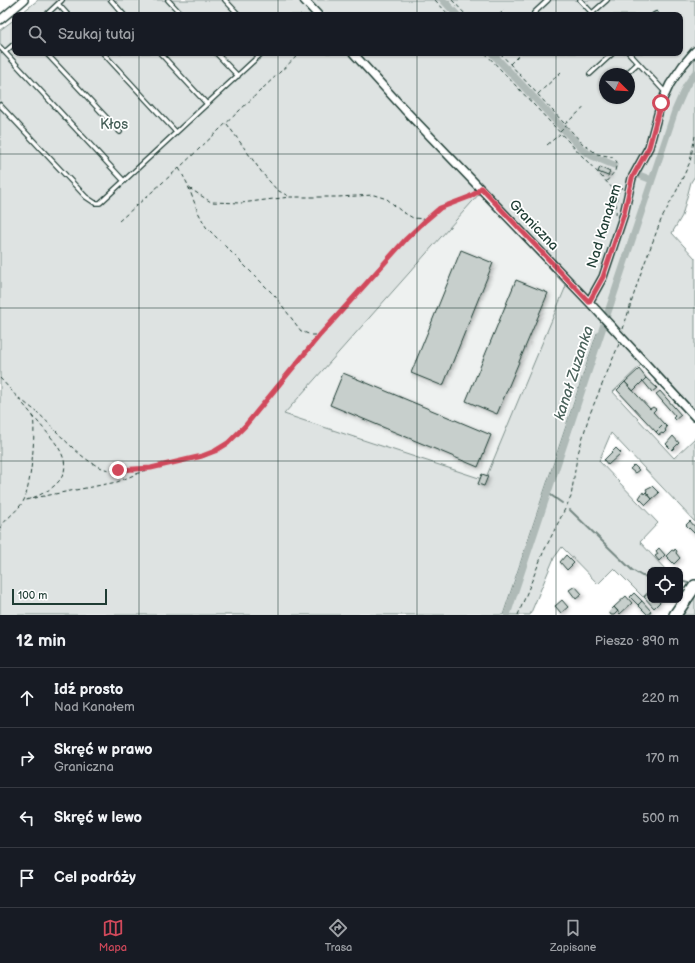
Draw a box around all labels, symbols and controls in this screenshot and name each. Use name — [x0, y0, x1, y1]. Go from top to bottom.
search box — [12, 12, 683, 56]
icon: search — [26, 23, 48, 45]
text: Szukaj tutaj — [58, 25, 135, 44]
north arrow — [599, 68, 635, 104]
route start — [652, 94, 670, 112]
park label: Kłos — [100, 116, 128, 133]
street label: Nad Kanałem — [583, 182, 625, 270]
street label: Graniczna — [506, 196, 563, 254]
water label: kanał Zuzanka — [550, 324, 598, 422]
route end — [109, 461, 127, 479]
map controls — [647, 567, 683, 603]
button: locate — [647, 567, 683, 603]
scale bar — [12, 587, 107, 606]
text: 100 m — [18, 589, 47, 602]
text: 12 min — [16, 631, 66, 651]
text: Pieszo · 890 m — [595, 633, 679, 649]
text: Idź prosto — [54, 680, 123, 699]
icon: ahead — [16, 687, 38, 709]
text: 220 m — [642, 690, 679, 706]
text: Nad Kanałem — [54, 699, 135, 715]
text: Skręć w prawo — [54, 740, 153, 759]
icon: right — [16, 747, 38, 769]
text: 170 m — [646, 750, 679, 766]
text: Graniczna — [54, 759, 114, 775]
icon: left — [16, 807, 38, 829]
text: Skręć w lewo — [54, 808, 142, 827]
text: 500 m — [642, 810, 679, 826]
icon: arrive — [16, 867, 38, 889]
text: Cel podróży — [54, 868, 136, 887]
tab: Mapa — [99, 917, 127, 954]
tab: Trasa — [325, 917, 352, 954]
tab: Zapisane — [550, 917, 596, 954]

